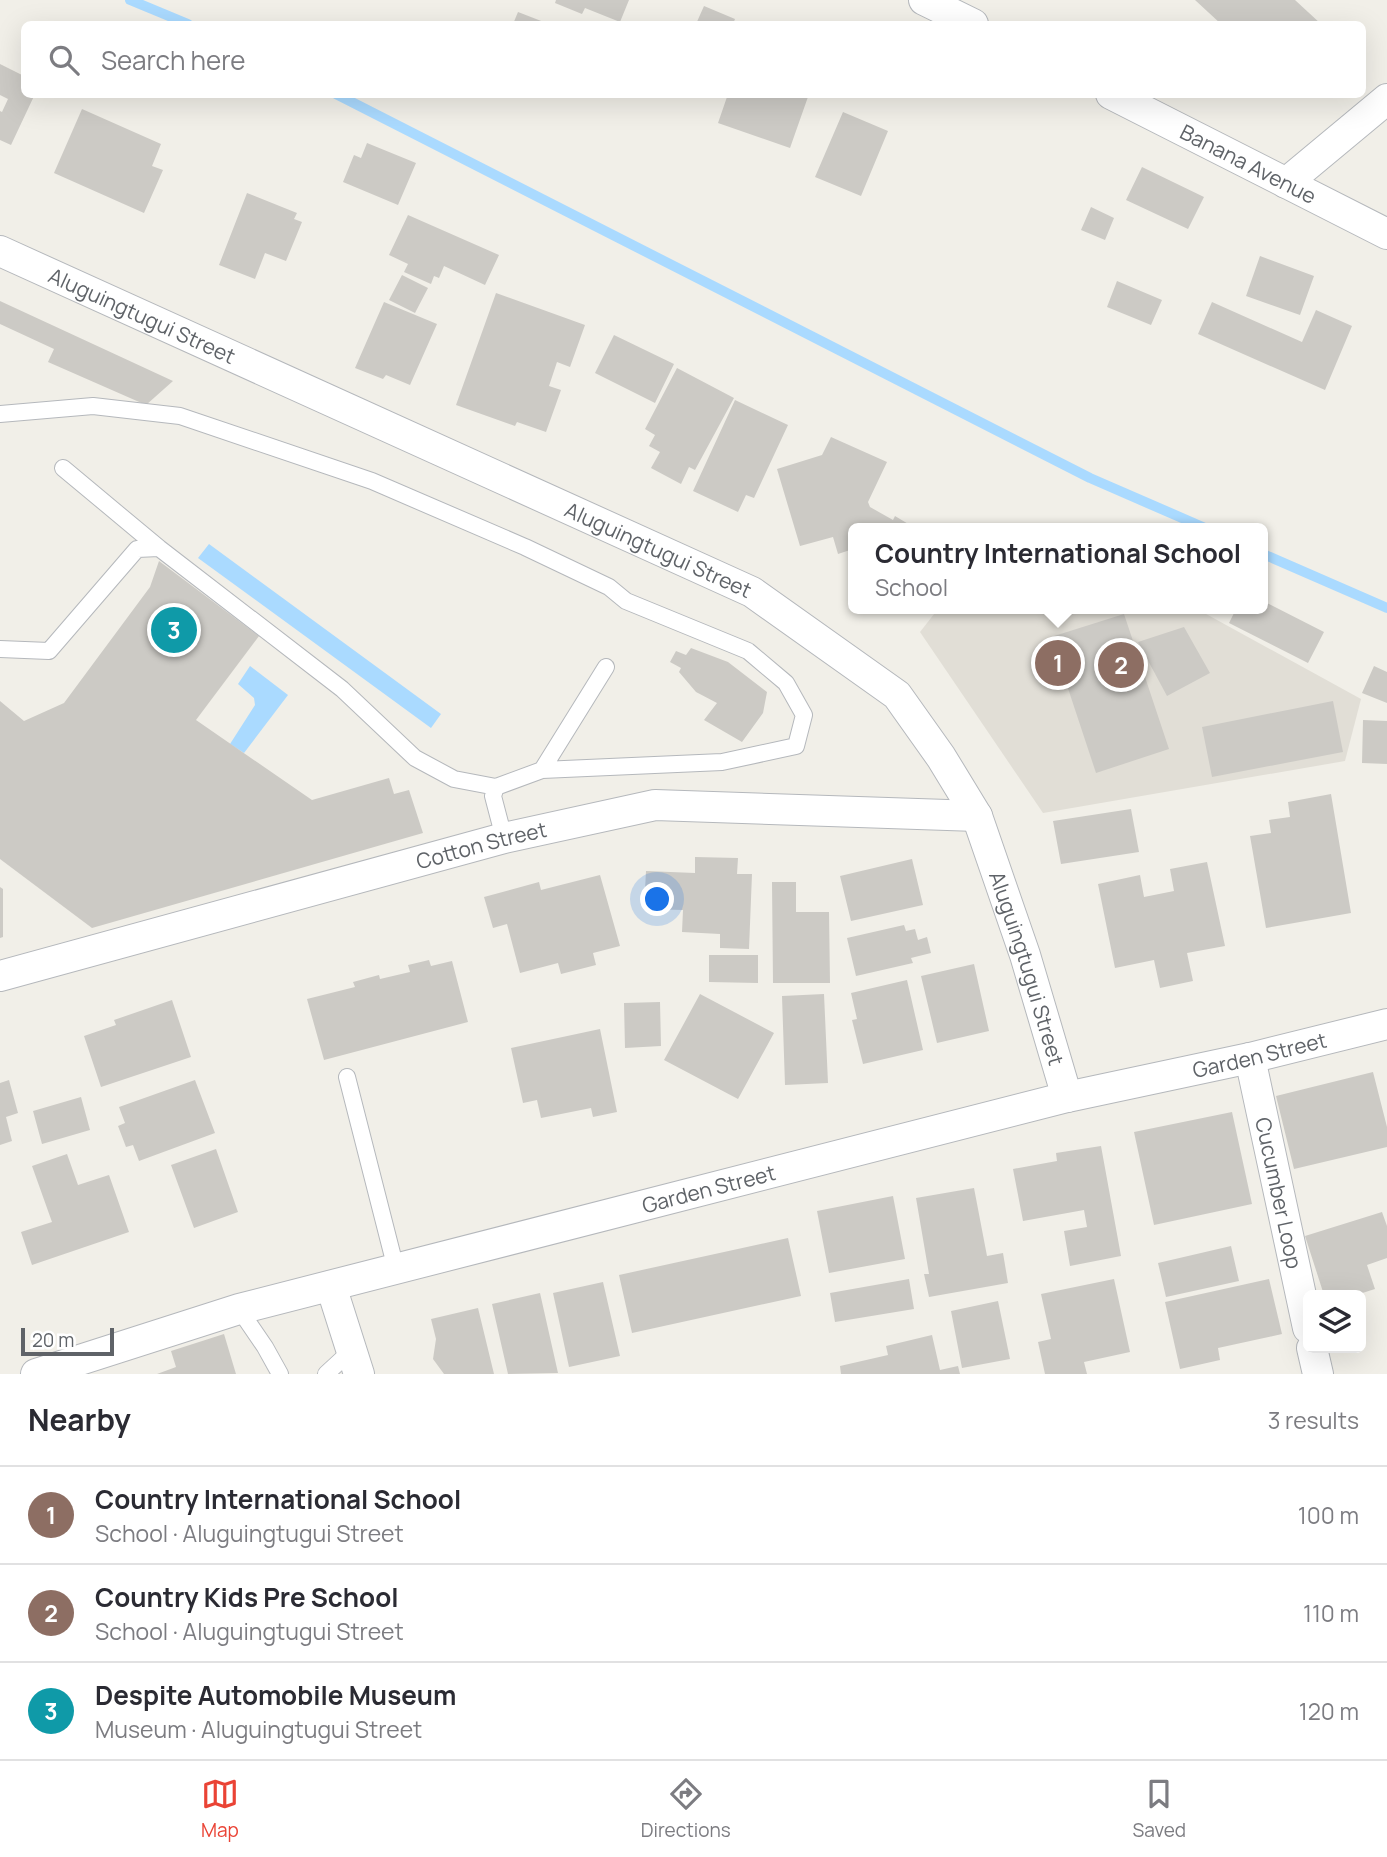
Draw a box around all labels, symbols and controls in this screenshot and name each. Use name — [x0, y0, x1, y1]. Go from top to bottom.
search box — [21, 21, 1366, 98]
icon: search — [45, 41, 83, 79]
text: Search here — [101, 42, 246, 78]
street label: Banana Avenue — [1176, 117, 1321, 210]
street label: Aluguingtugui Street — [44, 261, 240, 370]
street label: Aluguingtugui Street — [561, 495, 756, 604]
popup — [848, 523, 1268, 614]
text: Country International School — [875, 535, 1241, 571]
text: School — [875, 571, 948, 603]
pin: 3 — [151, 604, 197, 656]
pin: 1 — [1035, 637, 1081, 689]
pin: 2 — [1098, 639, 1144, 691]
street label: Cotton Street — [413, 815, 549, 875]
street label: Aluguingtugui Street — [983, 867, 1071, 1069]
your location — [640, 882, 674, 916]
street label: Garden Street — [1190, 1026, 1329, 1084]
street label: Cucumber Loop — [1249, 1115, 1309, 1271]
street label: Garden Street — [639, 1158, 778, 1219]
map controls — [1303, 1290, 1366, 1353]
button: layers — [1303, 1290, 1366, 1353]
scale bar — [21, 1325, 114, 1357]
text: 20 m — [32, 1327, 74, 1353]
text: Nearby — [28, 1399, 131, 1440]
text: 3 results — [1268, 1404, 1359, 1436]
text: Country International School — [95, 1481, 461, 1517]
text: 1 — [46, 1499, 56, 1531]
text: 100 m — [1298, 1499, 1359, 1531]
text: School · Aluguingtugui Street — [95, 1517, 404, 1549]
text: Country Kids Pre School — [95, 1579, 399, 1615]
text: 2 — [44, 1597, 58, 1629]
text: 110 m — [1303, 1597, 1359, 1629]
text: School · Aluguingtugui Street — [95, 1615, 404, 1647]
text: Despite Automobile Museum — [95, 1677, 457, 1713]
text: 3 — [44, 1695, 58, 1727]
text: 120 m — [1299, 1695, 1359, 1727]
text: Museum · Aluguingtugui Street — [95, 1713, 422, 1745]
tab: Map — [201, 1775, 239, 1843]
tab: Directions — [641, 1775, 731, 1843]
tab: Saved — [1133, 1775, 1186, 1843]

